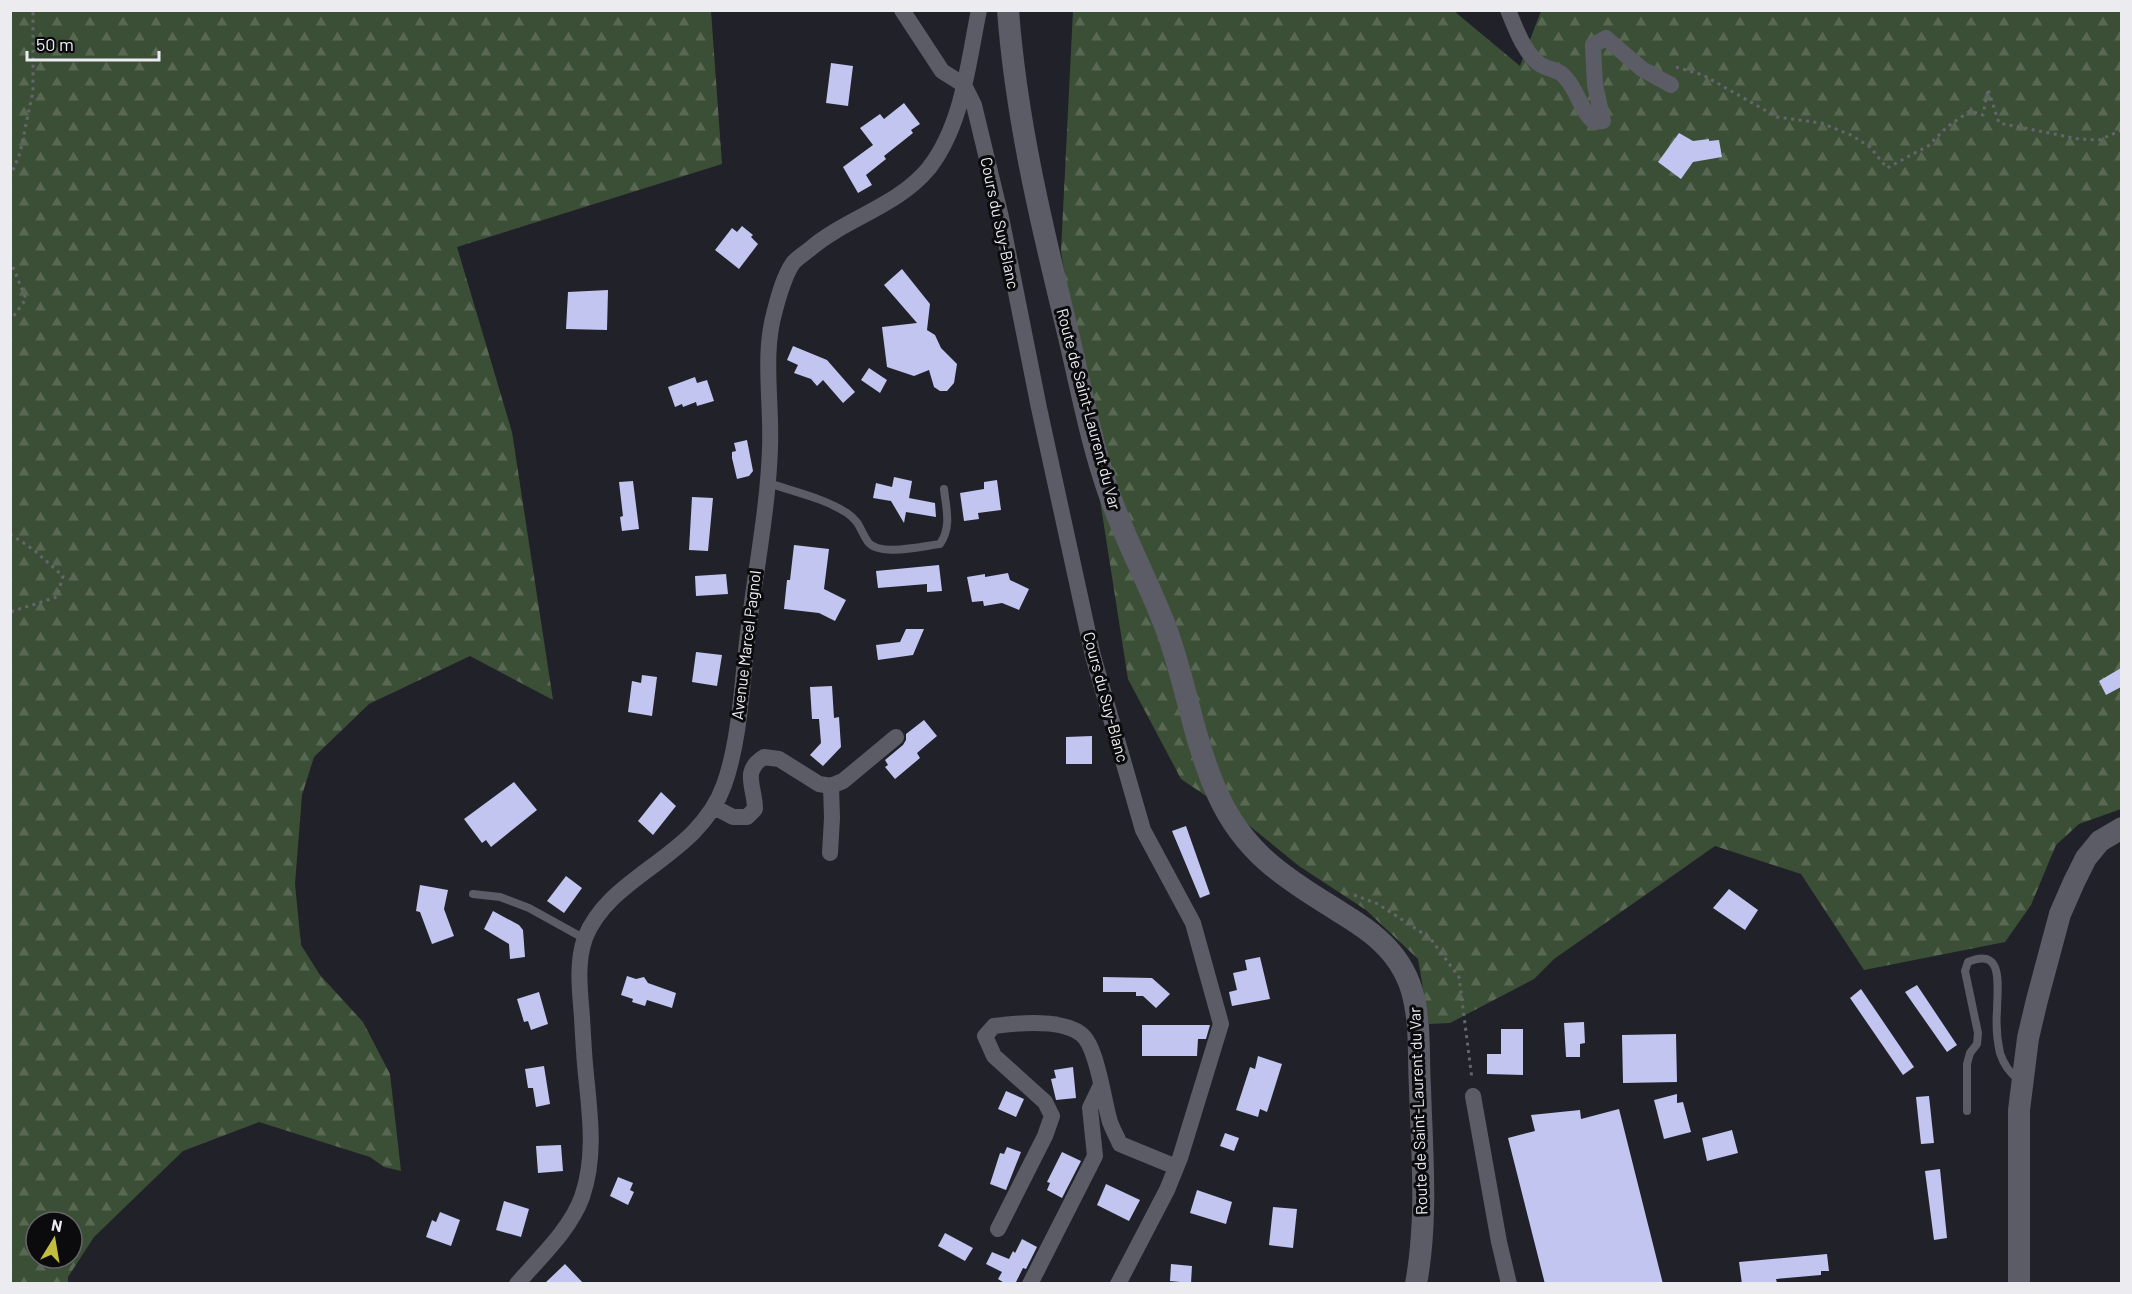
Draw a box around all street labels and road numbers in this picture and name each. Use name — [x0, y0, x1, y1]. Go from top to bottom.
street label: Cours du Suy-Blanc — [977, 155, 1024, 291]
street label: Route de Saint-Laurent du Var — [1053, 306, 1126, 512]
street label: Avenue Marcel Pagnol — [727, 569, 764, 721]
street label: Cours du Suy-Blanc — [1080, 630, 1133, 764]
street label: Route de Saint-Laurent du Var — [1404, 1007, 1431, 1215]

